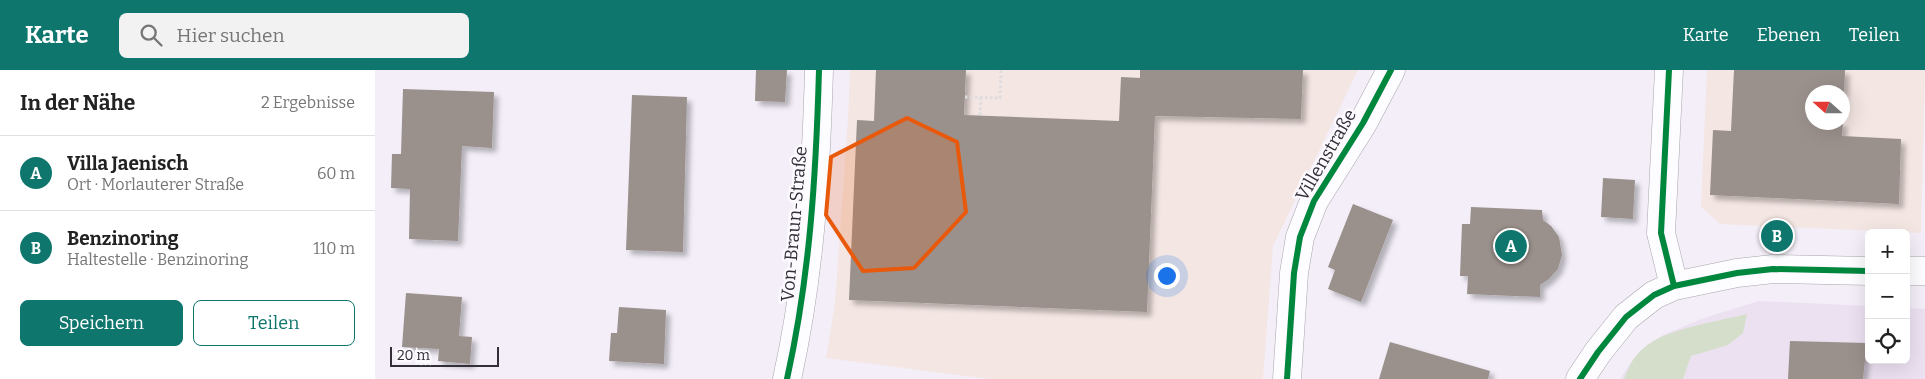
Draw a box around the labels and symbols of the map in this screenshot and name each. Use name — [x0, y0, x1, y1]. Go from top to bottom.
north arrow — [1805, 85, 1850, 130]
street label: Villenstraße — [1291, 105, 1361, 205]
street label: Von-Braun-Straße — [776, 145, 812, 303]
pin: B — [1761, 217, 1793, 255]
pin: A — [1495, 227, 1527, 265]
your location — [1154, 263, 1180, 289]
scale bar — [390, 344, 499, 367]

